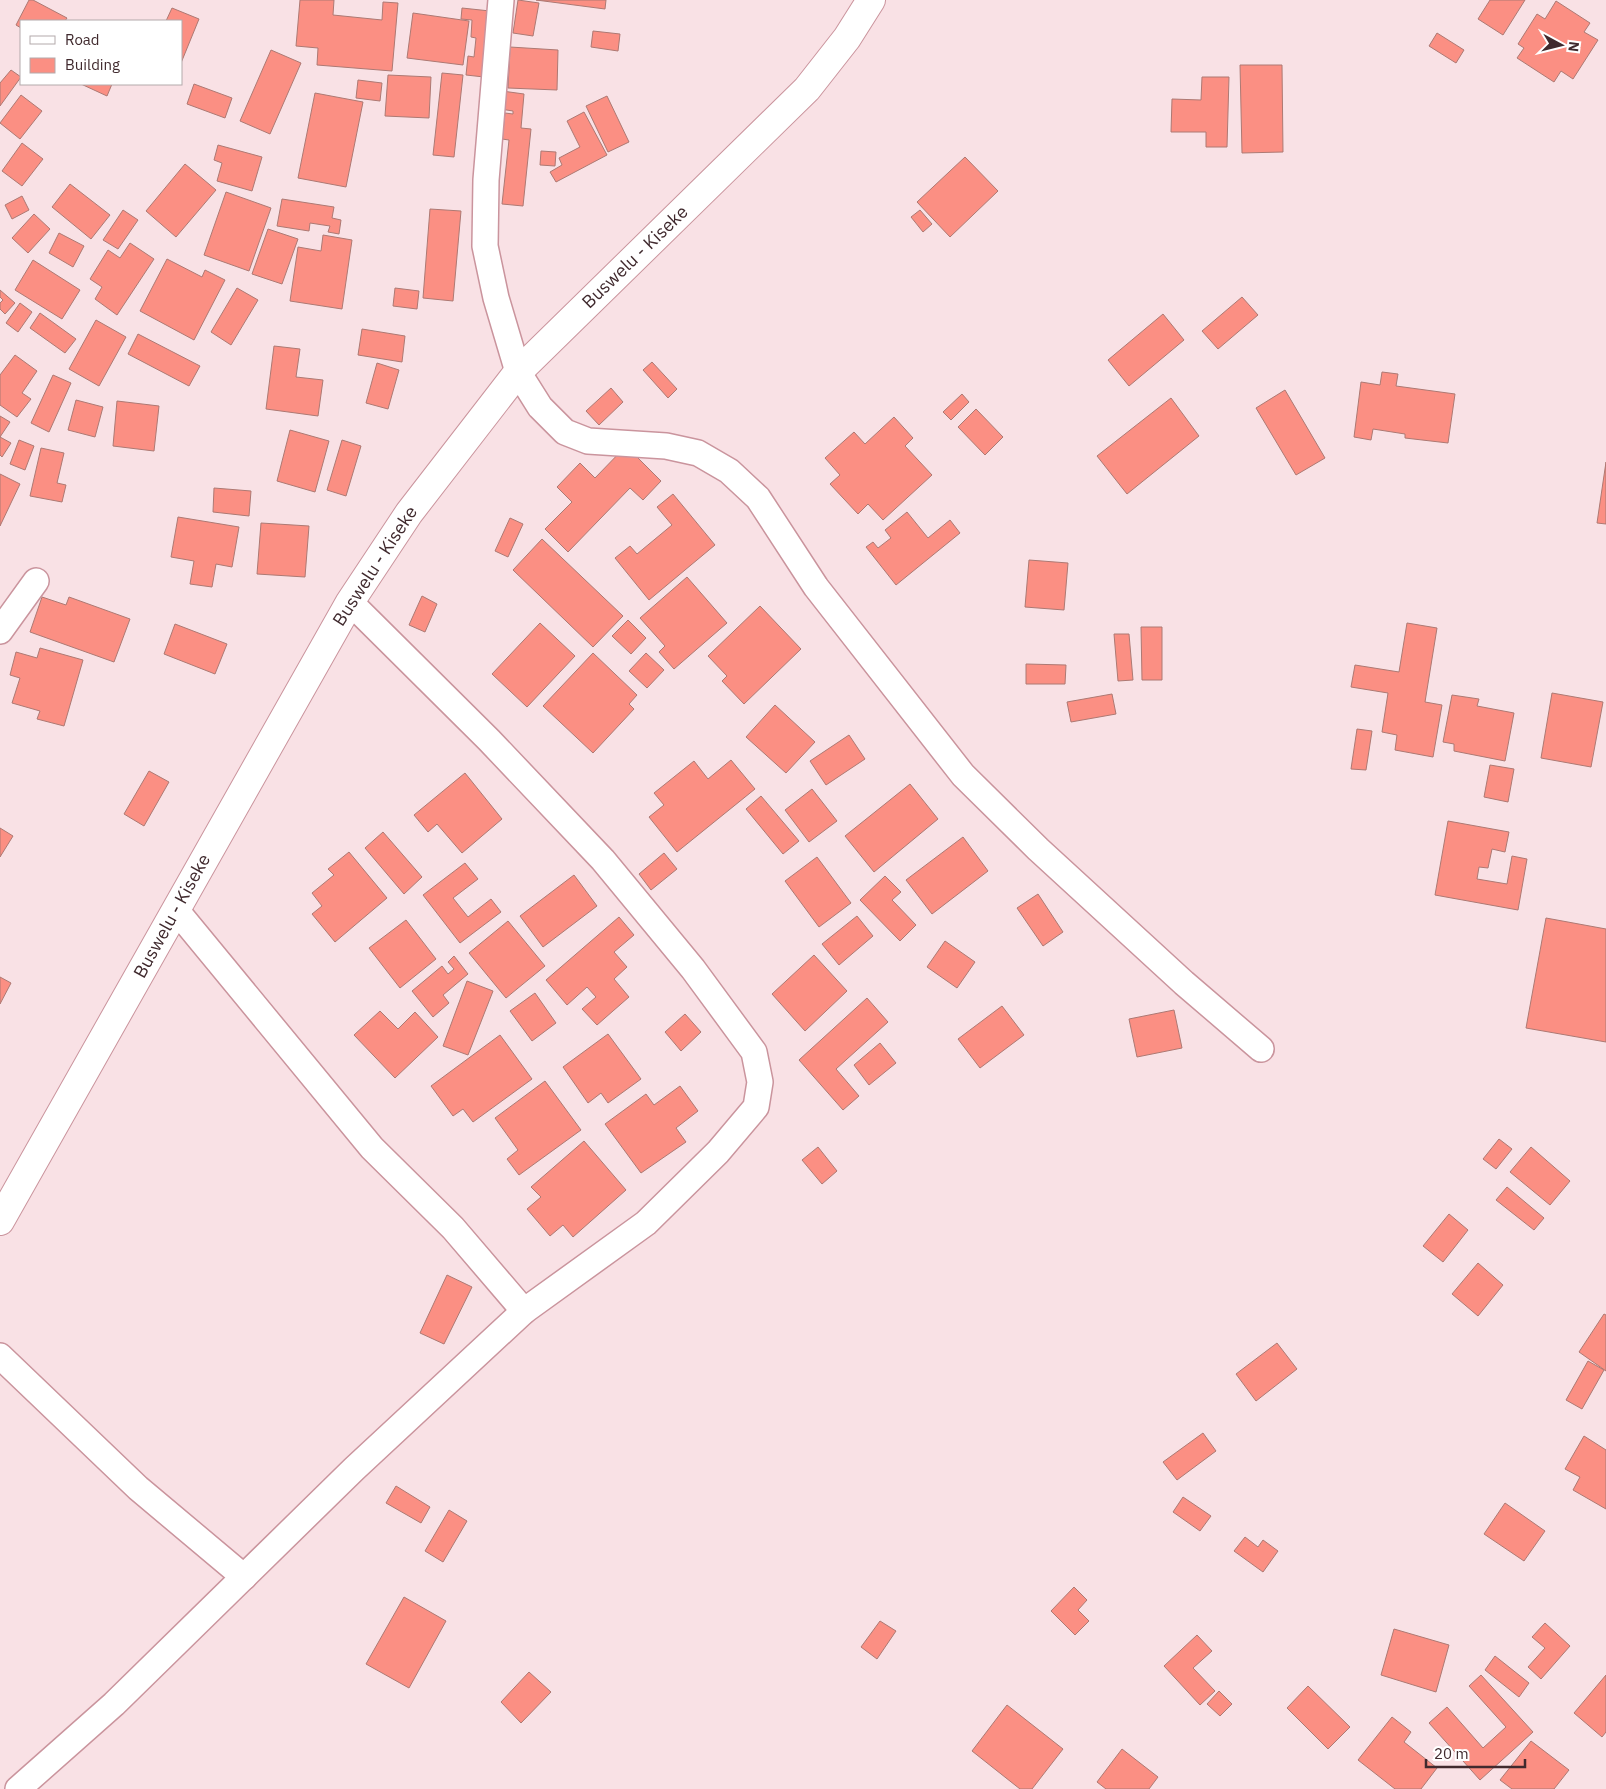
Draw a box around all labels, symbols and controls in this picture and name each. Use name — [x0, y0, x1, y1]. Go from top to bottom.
legend — [20, 20, 182, 85]
north arrow — [1536, 20, 1586, 70]
text: Road — [65, 30, 100, 49]
text: N — [1564, 40, 1583, 53]
text: Building — [65, 55, 120, 74]
street label: Buswelu - Kiseke — [577, 200, 693, 313]
street label: Buswelu - Kiseke — [327, 501, 422, 630]
street label: Buswelu - Kiseke — [128, 849, 215, 982]
scale bar — [1426, 1736, 1525, 1768]
text: 20 m — [1434, 1744, 1469, 1763]

